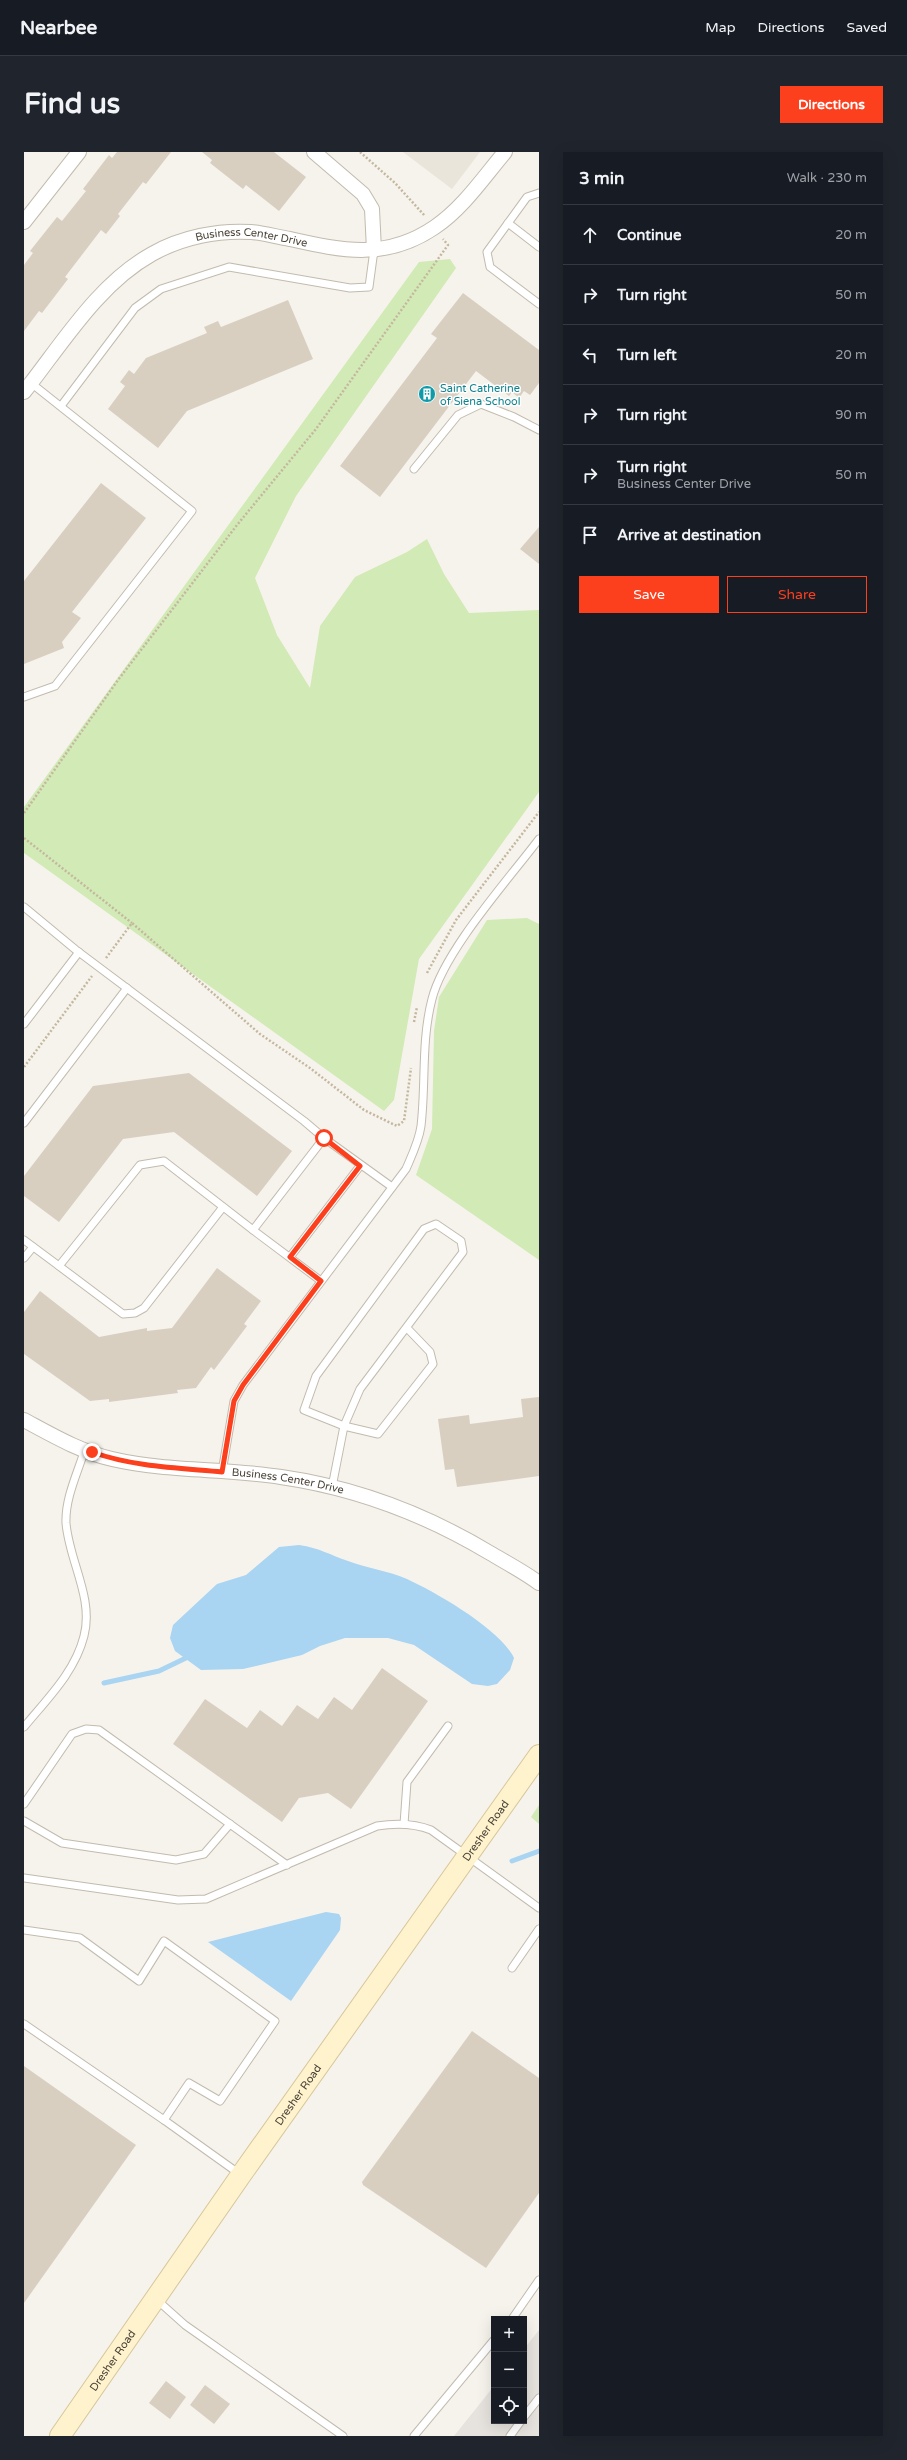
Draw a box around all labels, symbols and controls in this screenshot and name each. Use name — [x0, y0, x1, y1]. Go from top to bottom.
text: Nearbee — [20, 17, 97, 39]
text: Map — [705, 19, 736, 36]
text: Directions — [758, 19, 825, 36]
text: Saved — [847, 19, 887, 36]
button: Directions — [780, 86, 883, 123]
text: Find us — [24, 87, 120, 121]
text: 3 min — [579, 168, 624, 189]
text: Walk · 230 m — [787, 170, 867, 186]
icon: ahead — [579, 224, 601, 246]
street label: Business Center Drive — [194, 225, 309, 249]
text: Continue — [617, 226, 681, 244]
text: 20 m — [835, 227, 867, 243]
icon: right — [579, 284, 601, 306]
text: Turn right — [617, 286, 687, 304]
text: 50 m — [835, 287, 867, 303]
icon: left — [579, 344, 601, 366]
text: Turn left — [617, 346, 677, 364]
text: 20 m — [835, 347, 867, 363]
place label: Saint Catherine of Siena School — [440, 382, 521, 408]
building icon: Saint Catherine of Siena School — [417, 384, 437, 404]
icon: right — [579, 404, 601, 426]
text: Turn right — [617, 406, 687, 424]
text: 90 m — [835, 407, 867, 423]
text: Turn right — [617, 458, 687, 476]
icon: right — [579, 464, 601, 486]
text: 50 m — [835, 467, 867, 483]
text: Business Center Drive — [617, 476, 751, 492]
icon: arrive — [579, 524, 601, 546]
text: Arrive at destination — [617, 526, 761, 544]
button: Save — [579, 576, 719, 613]
button: Share — [727, 576, 867, 613]
route start — [315, 1129, 333, 1147]
route end — [83, 1443, 101, 1461]
street label: Business Center Drive — [231, 1465, 345, 1496]
street label: Dresher Road — [459, 1798, 511, 1863]
street label: Dresher Road — [272, 2062, 324, 2128]
map controls — [491, 2316, 527, 2424]
button: + — [491, 2316, 527, 2352]
street label: Dresher Road — [87, 2327, 138, 2393]
button: − — [491, 2352, 527, 2388]
button: locate — [491, 2388, 527, 2424]

